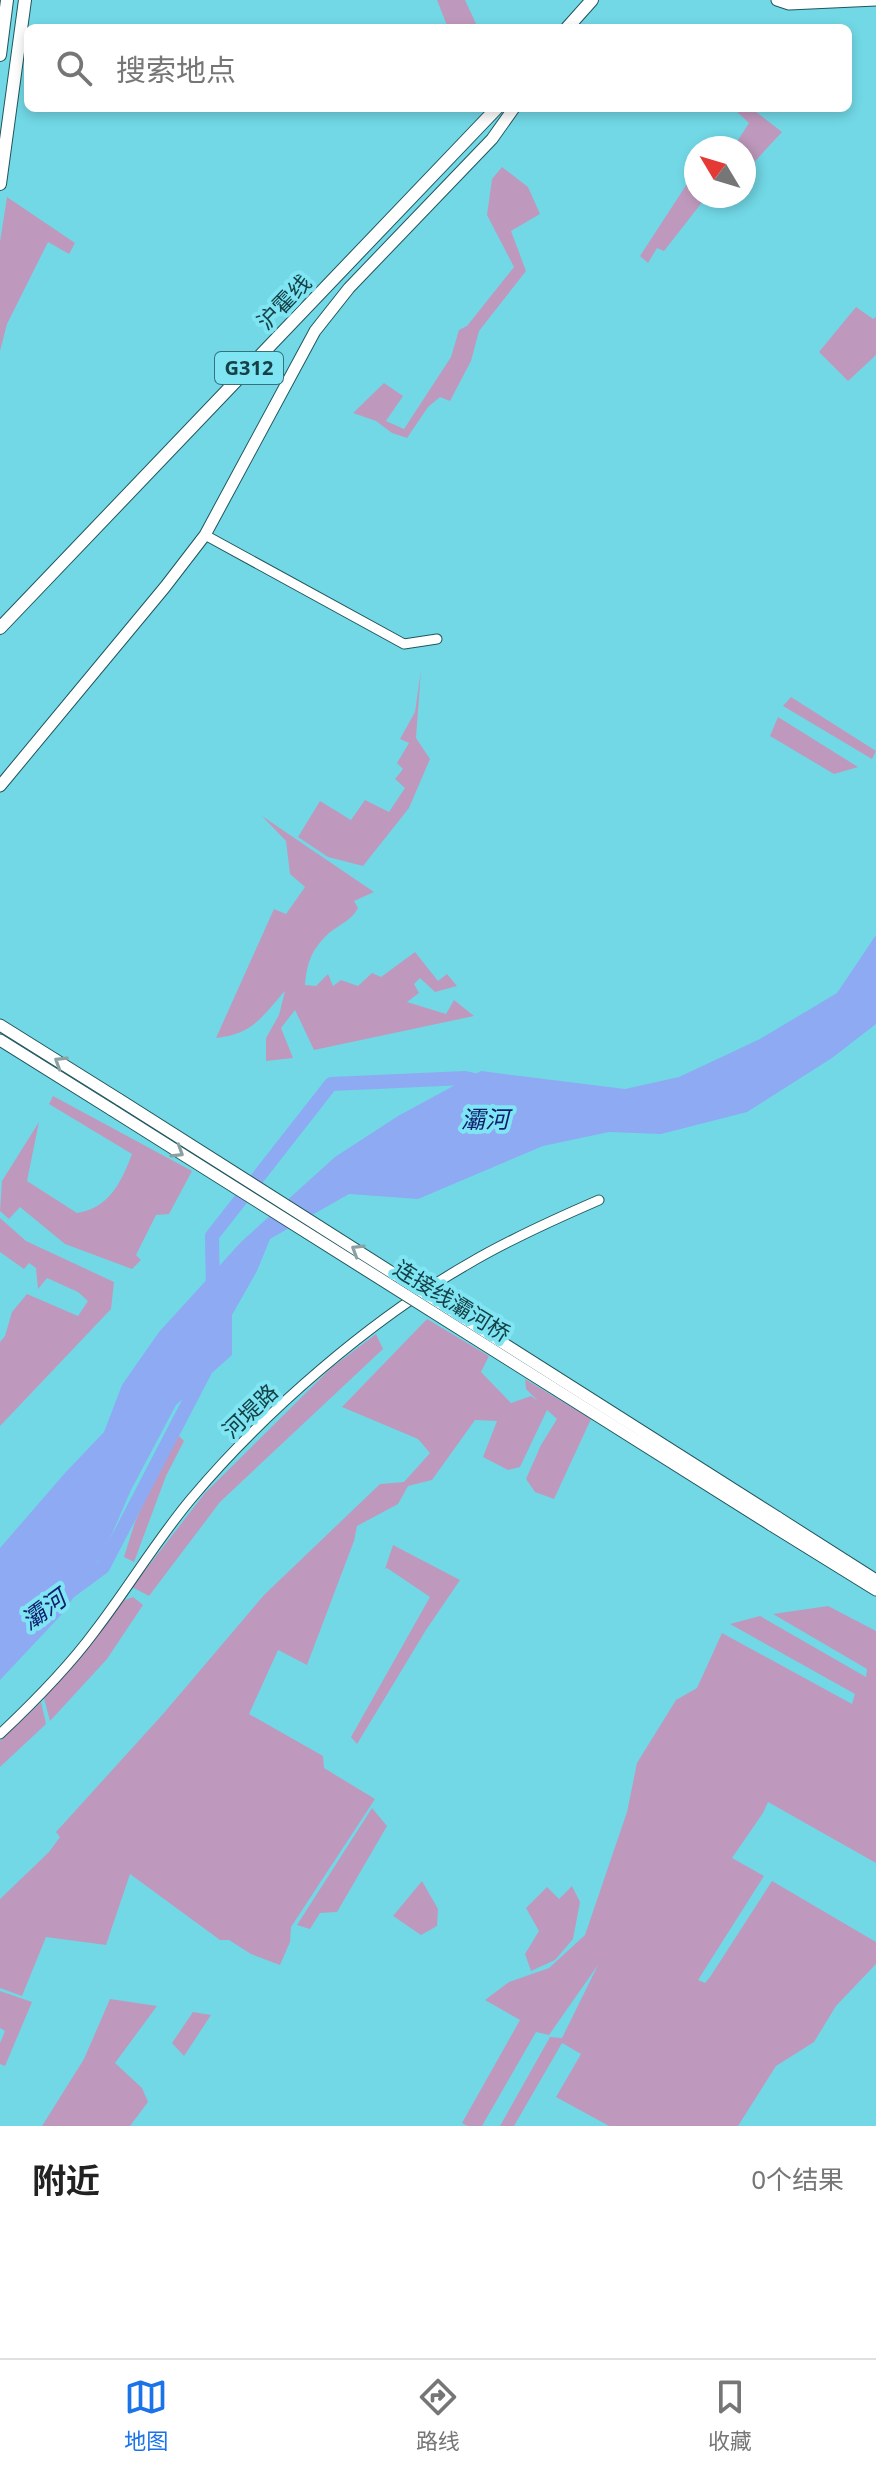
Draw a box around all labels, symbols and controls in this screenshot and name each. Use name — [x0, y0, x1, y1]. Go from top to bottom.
search box — [24, 24, 852, 112]
icon: search — [52, 46, 96, 90]
text: 搜索地点 — [116, 49, 236, 90]
north arrow — [684, 136, 756, 208]
street label: 沪霍线 — [250, 267, 317, 335]
road number: G312 — [215, 352, 283, 384]
one-way arrow — [54, 1057, 69, 1072]
water label: 灞河 — [461, 1102, 513, 1135]
one-way arrow — [169, 1142, 184, 1158]
one-way arrow — [351, 1244, 365, 1259]
street label: 连接线灞河桥 — [389, 1252, 516, 1348]
street label: 河堤路 — [215, 1377, 283, 1444]
water label: 灞河 — [14, 1579, 75, 1636]
text: 附近 — [32, 2157, 100, 2203]
text: 0个结果 — [751, 2161, 844, 2197]
tab: 地图 — [124, 2375, 168, 2455]
tab: 路线 — [416, 2375, 460, 2455]
tab: 收藏 — [708, 2375, 752, 2455]

